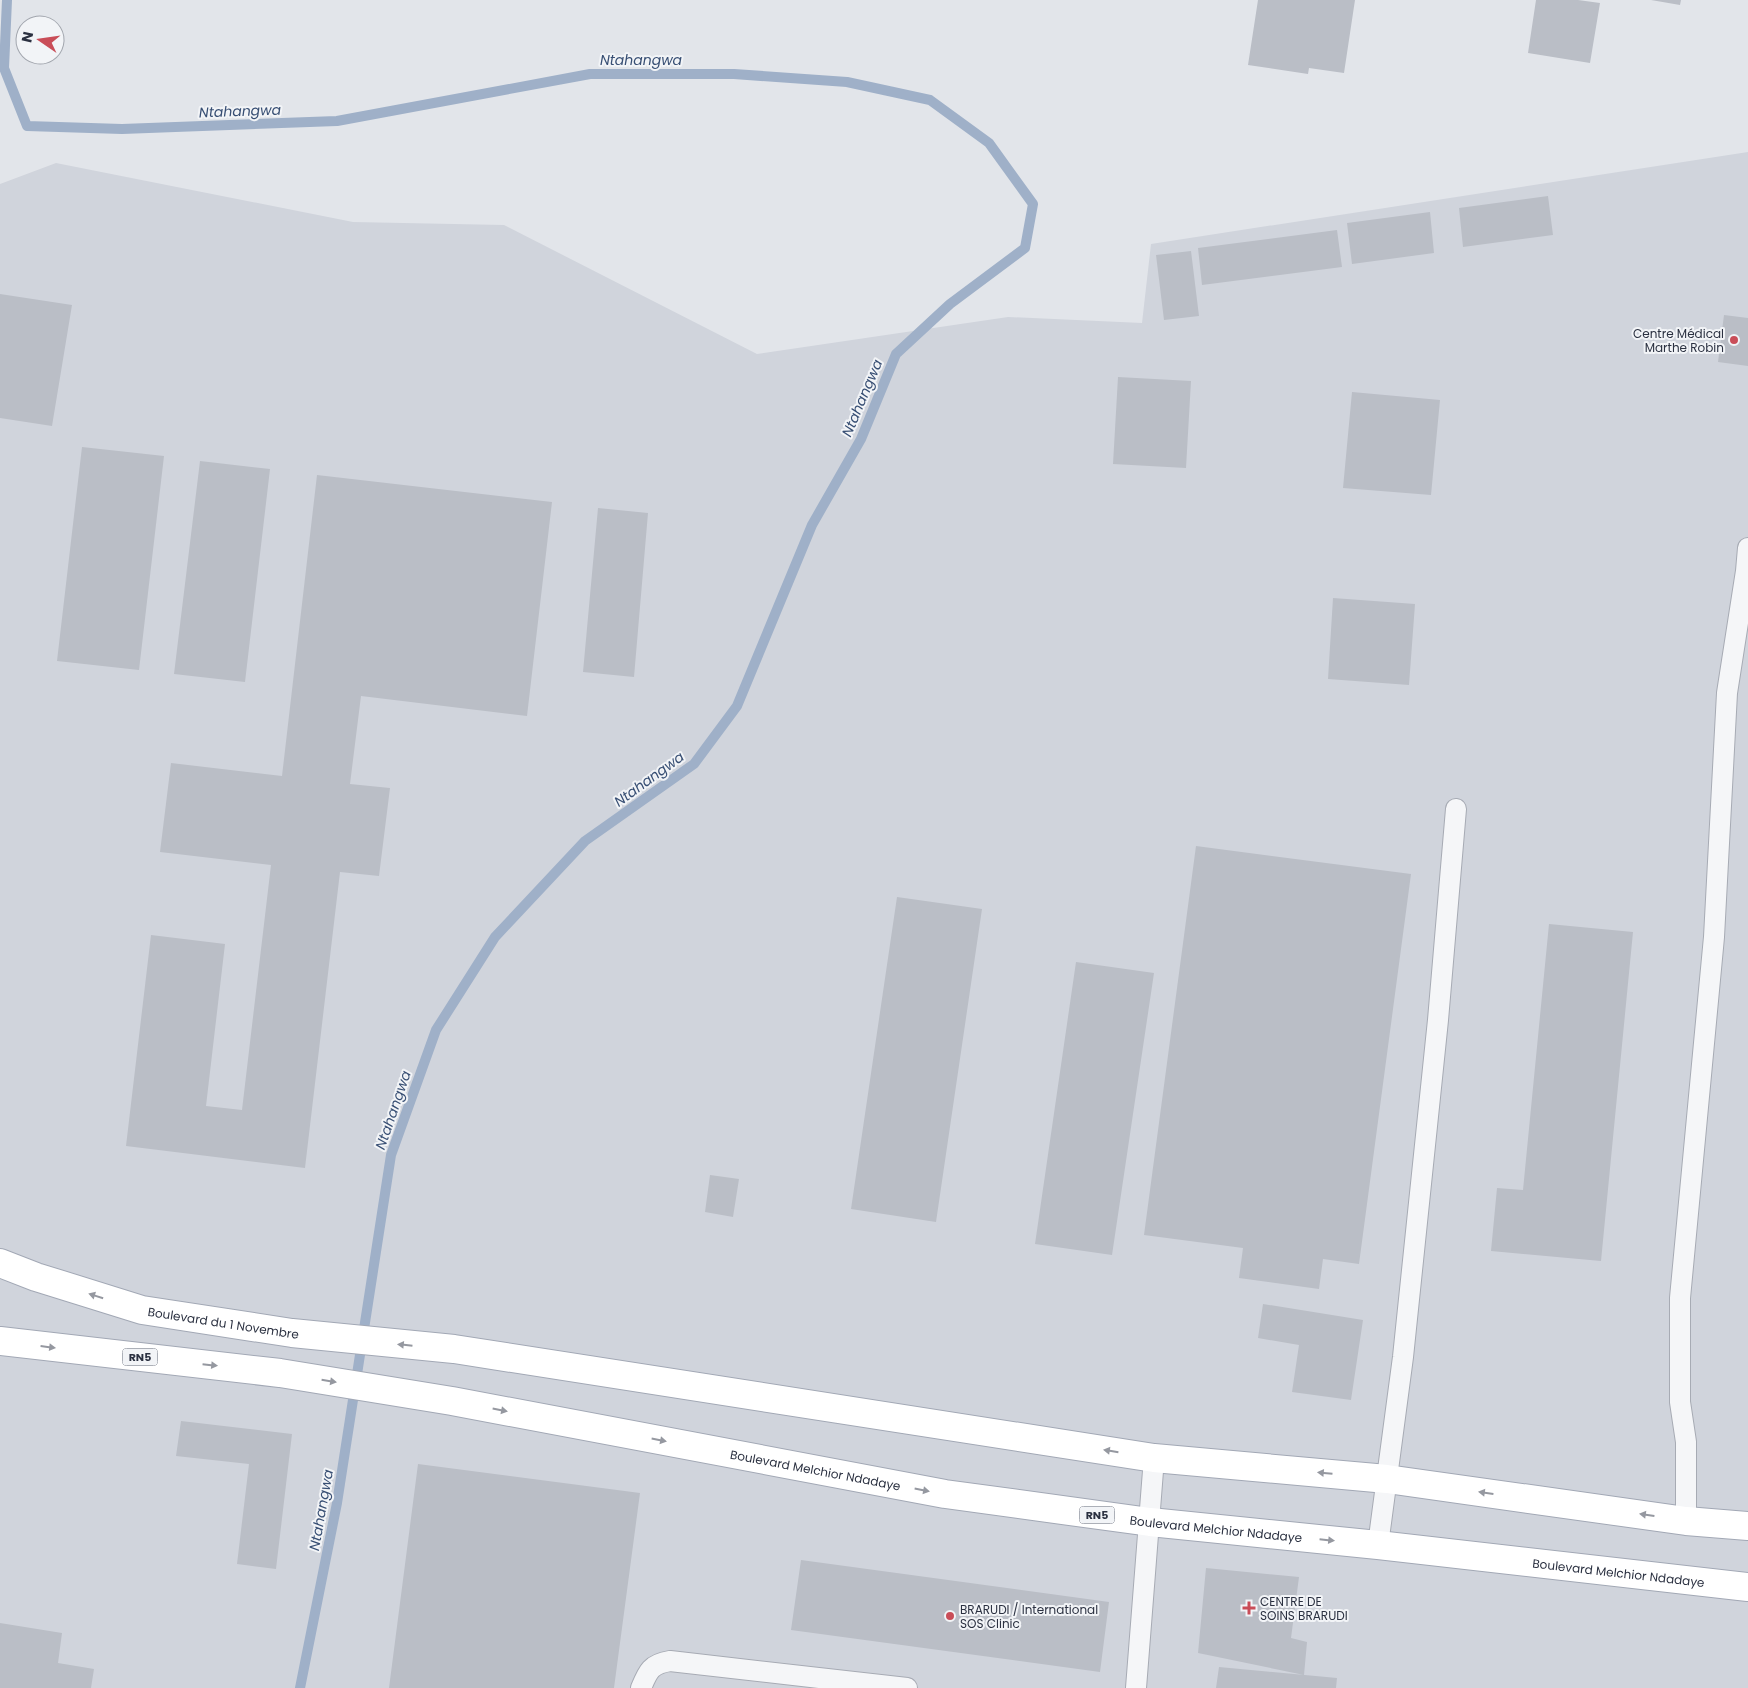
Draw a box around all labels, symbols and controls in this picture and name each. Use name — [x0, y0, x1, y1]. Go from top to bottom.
north arrow — [15, 15, 65, 65]
text: N — [16, 30, 38, 44]
water label: Ntahangwa — [600, 50, 683, 70]
water label: Ntahangwa — [199, 100, 282, 122]
place label: Centre Médical Marthe Robin — [1633, 325, 1724, 356]
marker: Centre Médical Marthe Robin — [1728, 334, 1740, 346]
water label: Ntahangwa — [837, 356, 887, 440]
water label: Ntahangwa — [610, 746, 689, 811]
water label: Ntahangwa — [370, 1067, 416, 1152]
one-way arrow — [88, 1291, 103, 1299]
street label: Boulevard du 1 Novembre — [147, 1303, 300, 1342]
one-way arrow — [397, 1340, 413, 1348]
one-way arrow — [41, 1343, 57, 1351]
road number: RN5 — [122, 1348, 158, 1365]
one-way arrow — [202, 1361, 218, 1369]
one-way arrow — [321, 1377, 337, 1385]
one-way arrow — [492, 1407, 508, 1415]
one-way arrow — [652, 1437, 668, 1445]
street label: Boulevard Melchior Ndadaye — [729, 1445, 902, 1494]
one-way arrow — [1103, 1447, 1119, 1455]
water label: Ntahangwa — [304, 1467, 338, 1552]
one-way arrow — [1317, 1469, 1333, 1477]
one-way arrow — [915, 1486, 931, 1494]
one-way arrow — [1478, 1488, 1494, 1496]
road number: RN5 — [1080, 1506, 1114, 1524]
street label: Boulevard Melchior Ndadaye — [1129, 1511, 1303, 1546]
one-way arrow — [1639, 1511, 1655, 1519]
one-way arrow — [1319, 1536, 1335, 1544]
street label: Boulevard Melchior Ndadaye — [1532, 1554, 1706, 1591]
place label: CENTRE DE SOINS BRARUDI — [1260, 1593, 1348, 1624]
place label: BRARUDI / International SOS Clinic — [960, 1601, 1098, 1632]
marker: CENTRE DE SOINS BRARUDI — [1242, 1601, 1256, 1615]
marker: BRARUDI / International SOS Clinic — [944, 1610, 956, 1622]

